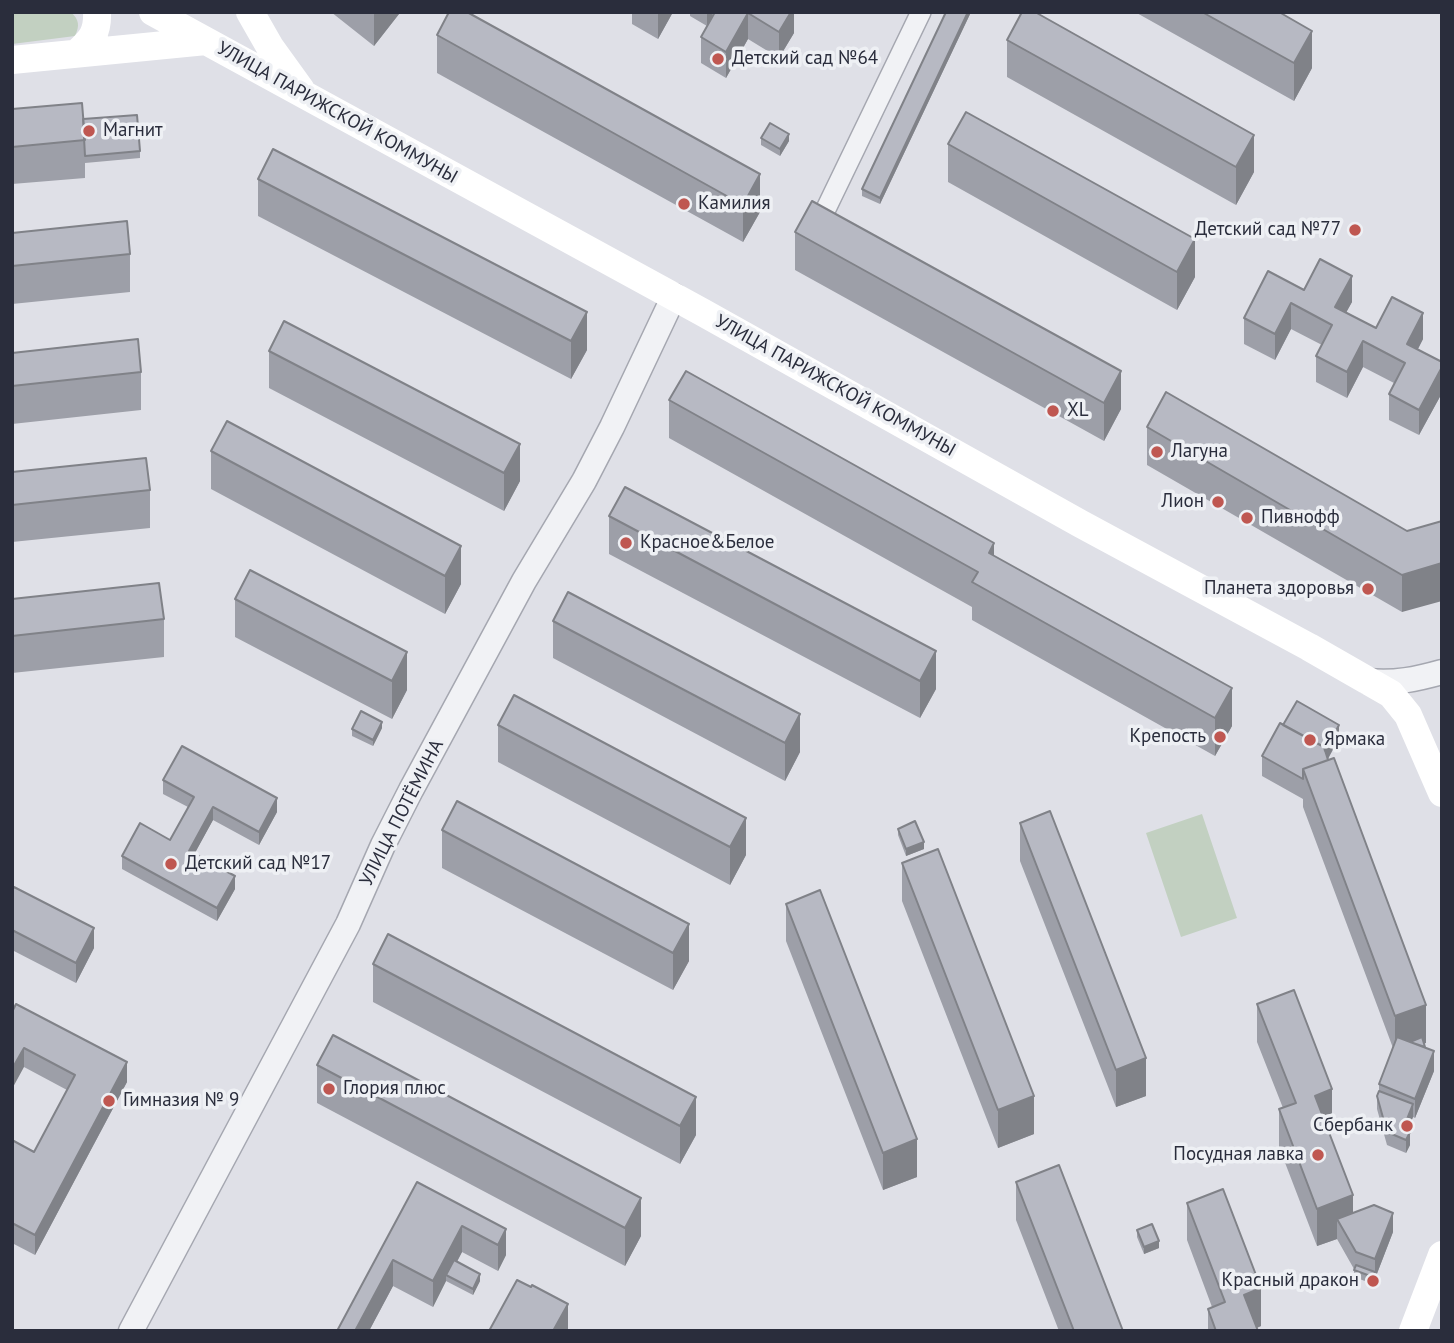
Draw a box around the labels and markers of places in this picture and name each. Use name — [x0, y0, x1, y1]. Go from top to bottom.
place label: Детский сад №64 — [732, 48, 878, 70]
marker: Детский сад №64 — [710, 51, 726, 67]
place label: Магнит — [103, 120, 163, 142]
marker: Магнит — [81, 123, 97, 139]
place label: Камилия — [698, 193, 771, 215]
marker: Камилия — [676, 196, 692, 212]
place label: Детский сад №77 — [1195, 219, 1341, 241]
marker: Детский сад №77 — [1347, 222, 1363, 238]
place label: XL — [1067, 400, 1089, 422]
marker: XL — [1045, 403, 1061, 419]
place label: Лагуна — [1171, 441, 1228, 463]
marker: Лагуна — [1149, 444, 1165, 460]
place label: Лион — [1161, 491, 1204, 513]
marker: Лион — [1210, 494, 1226, 510]
place label: Пивнофф — [1261, 507, 1340, 529]
marker: Пивнофф — [1239, 510, 1255, 526]
place label: Красное&Белое — [640, 532, 775, 554]
marker: Красное&Белое — [618, 535, 634, 551]
place label: Планета здоровья — [1204, 578, 1354, 600]
marker: Планета здоровья — [1360, 581, 1376, 597]
place label: Крепость — [1129, 726, 1206, 748]
marker: Крепость — [1212, 729, 1228, 745]
place label: Ярмака — [1324, 729, 1385, 751]
marker: Ярмака — [1302, 732, 1318, 748]
place label: Детский сад №17 — [185, 853, 331, 875]
marker: Детский сад №17 — [163, 856, 179, 872]
place label: Глория плюс — [343, 1078, 446, 1100]
marker: Глория плюс — [321, 1081, 337, 1097]
place label: Гимназия № 9 — [123, 1090, 239, 1112]
marker: Гимназия № 9 — [101, 1093, 117, 1109]
place label: Сбербанк — [1313, 1115, 1393, 1137]
marker: Сбербанк — [1399, 1118, 1415, 1134]
place label: Посудная лавка — [1173, 1144, 1304, 1166]
marker: Посудная лавка — [1310, 1147, 1326, 1163]
place label: Красный дракон — [1222, 1270, 1359, 1292]
marker: Красный дракон — [1365, 1273, 1381, 1289]

